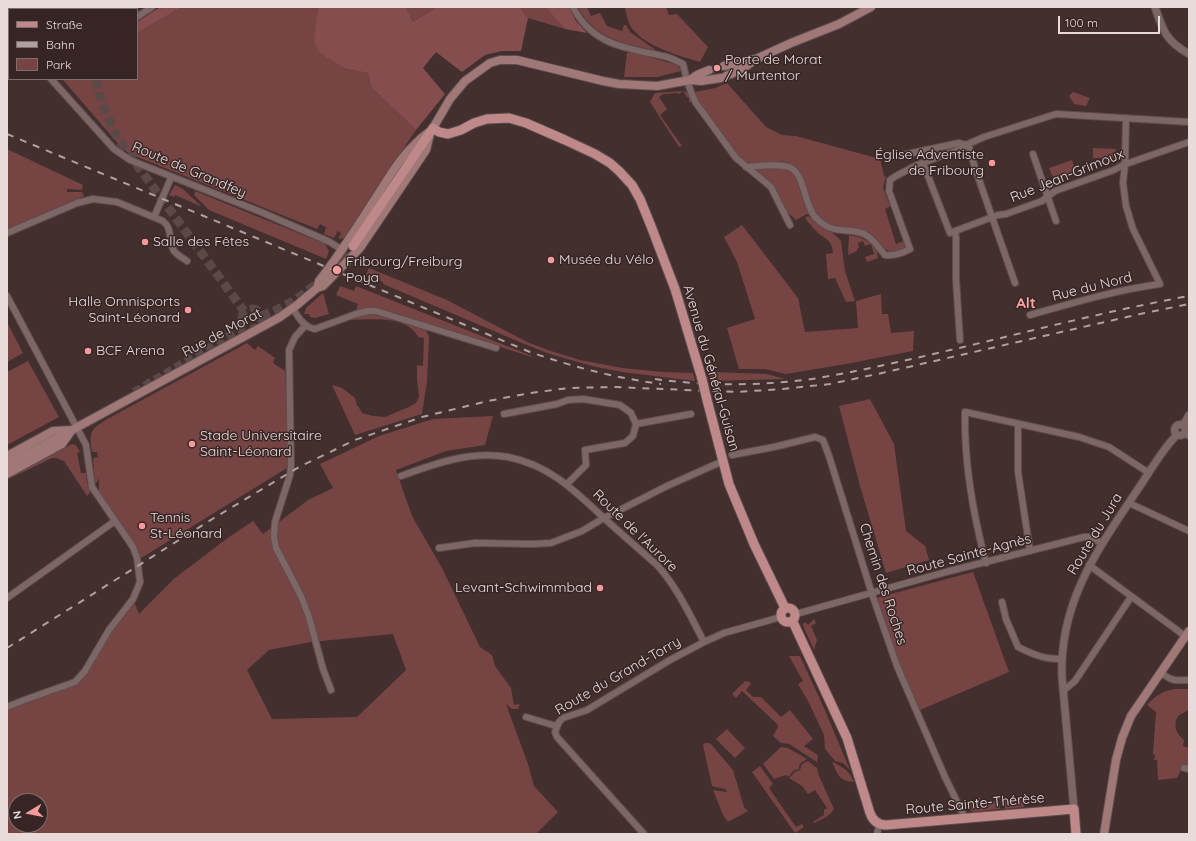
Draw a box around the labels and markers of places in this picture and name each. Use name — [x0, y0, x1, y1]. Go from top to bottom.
place label: Porte de Morat / Murtentor — [725, 52, 822, 84]
marker: Porte de Morat / Murtentor — [712, 63, 722, 73]
place label: Église Adventiste de Fribourg — [875, 147, 984, 180]
marker: Église Adventiste de Fribourg — [987, 158, 997, 168]
place label: Salle des Fêtes — [153, 234, 249, 250]
marker: Salle des Fêtes — [140, 237, 150, 247]
place label: Musée du Vélo — [559, 252, 654, 268]
place label: Fribourg/Freiburg Poya — [346, 254, 462, 286]
marker: Musée du Vélo — [546, 255, 556, 265]
marker: Fribourg/Freiburg Poya — [331, 264, 343, 276]
place label: Halle Omnisports Saint-Léonard — [68, 294, 180, 326]
marker: Halle Omnisports Saint-Léonard — [183, 305, 193, 315]
place label: BCF Arena — [96, 343, 165, 359]
marker: BCF Arena — [83, 346, 93, 356]
place label: Stade Universitaire Saint-Léonard — [200, 428, 322, 460]
marker: Stade Universitaire Saint-Léonard — [187, 439, 197, 449]
place label: Tennis St-Léonard — [150, 510, 222, 542]
marker: Tennis St-Léonard — [137, 521, 147, 531]
place label: Levant-Schwimmbad — [455, 580, 592, 596]
marker: Levant-Schwimmbad — [595, 583, 605, 593]

